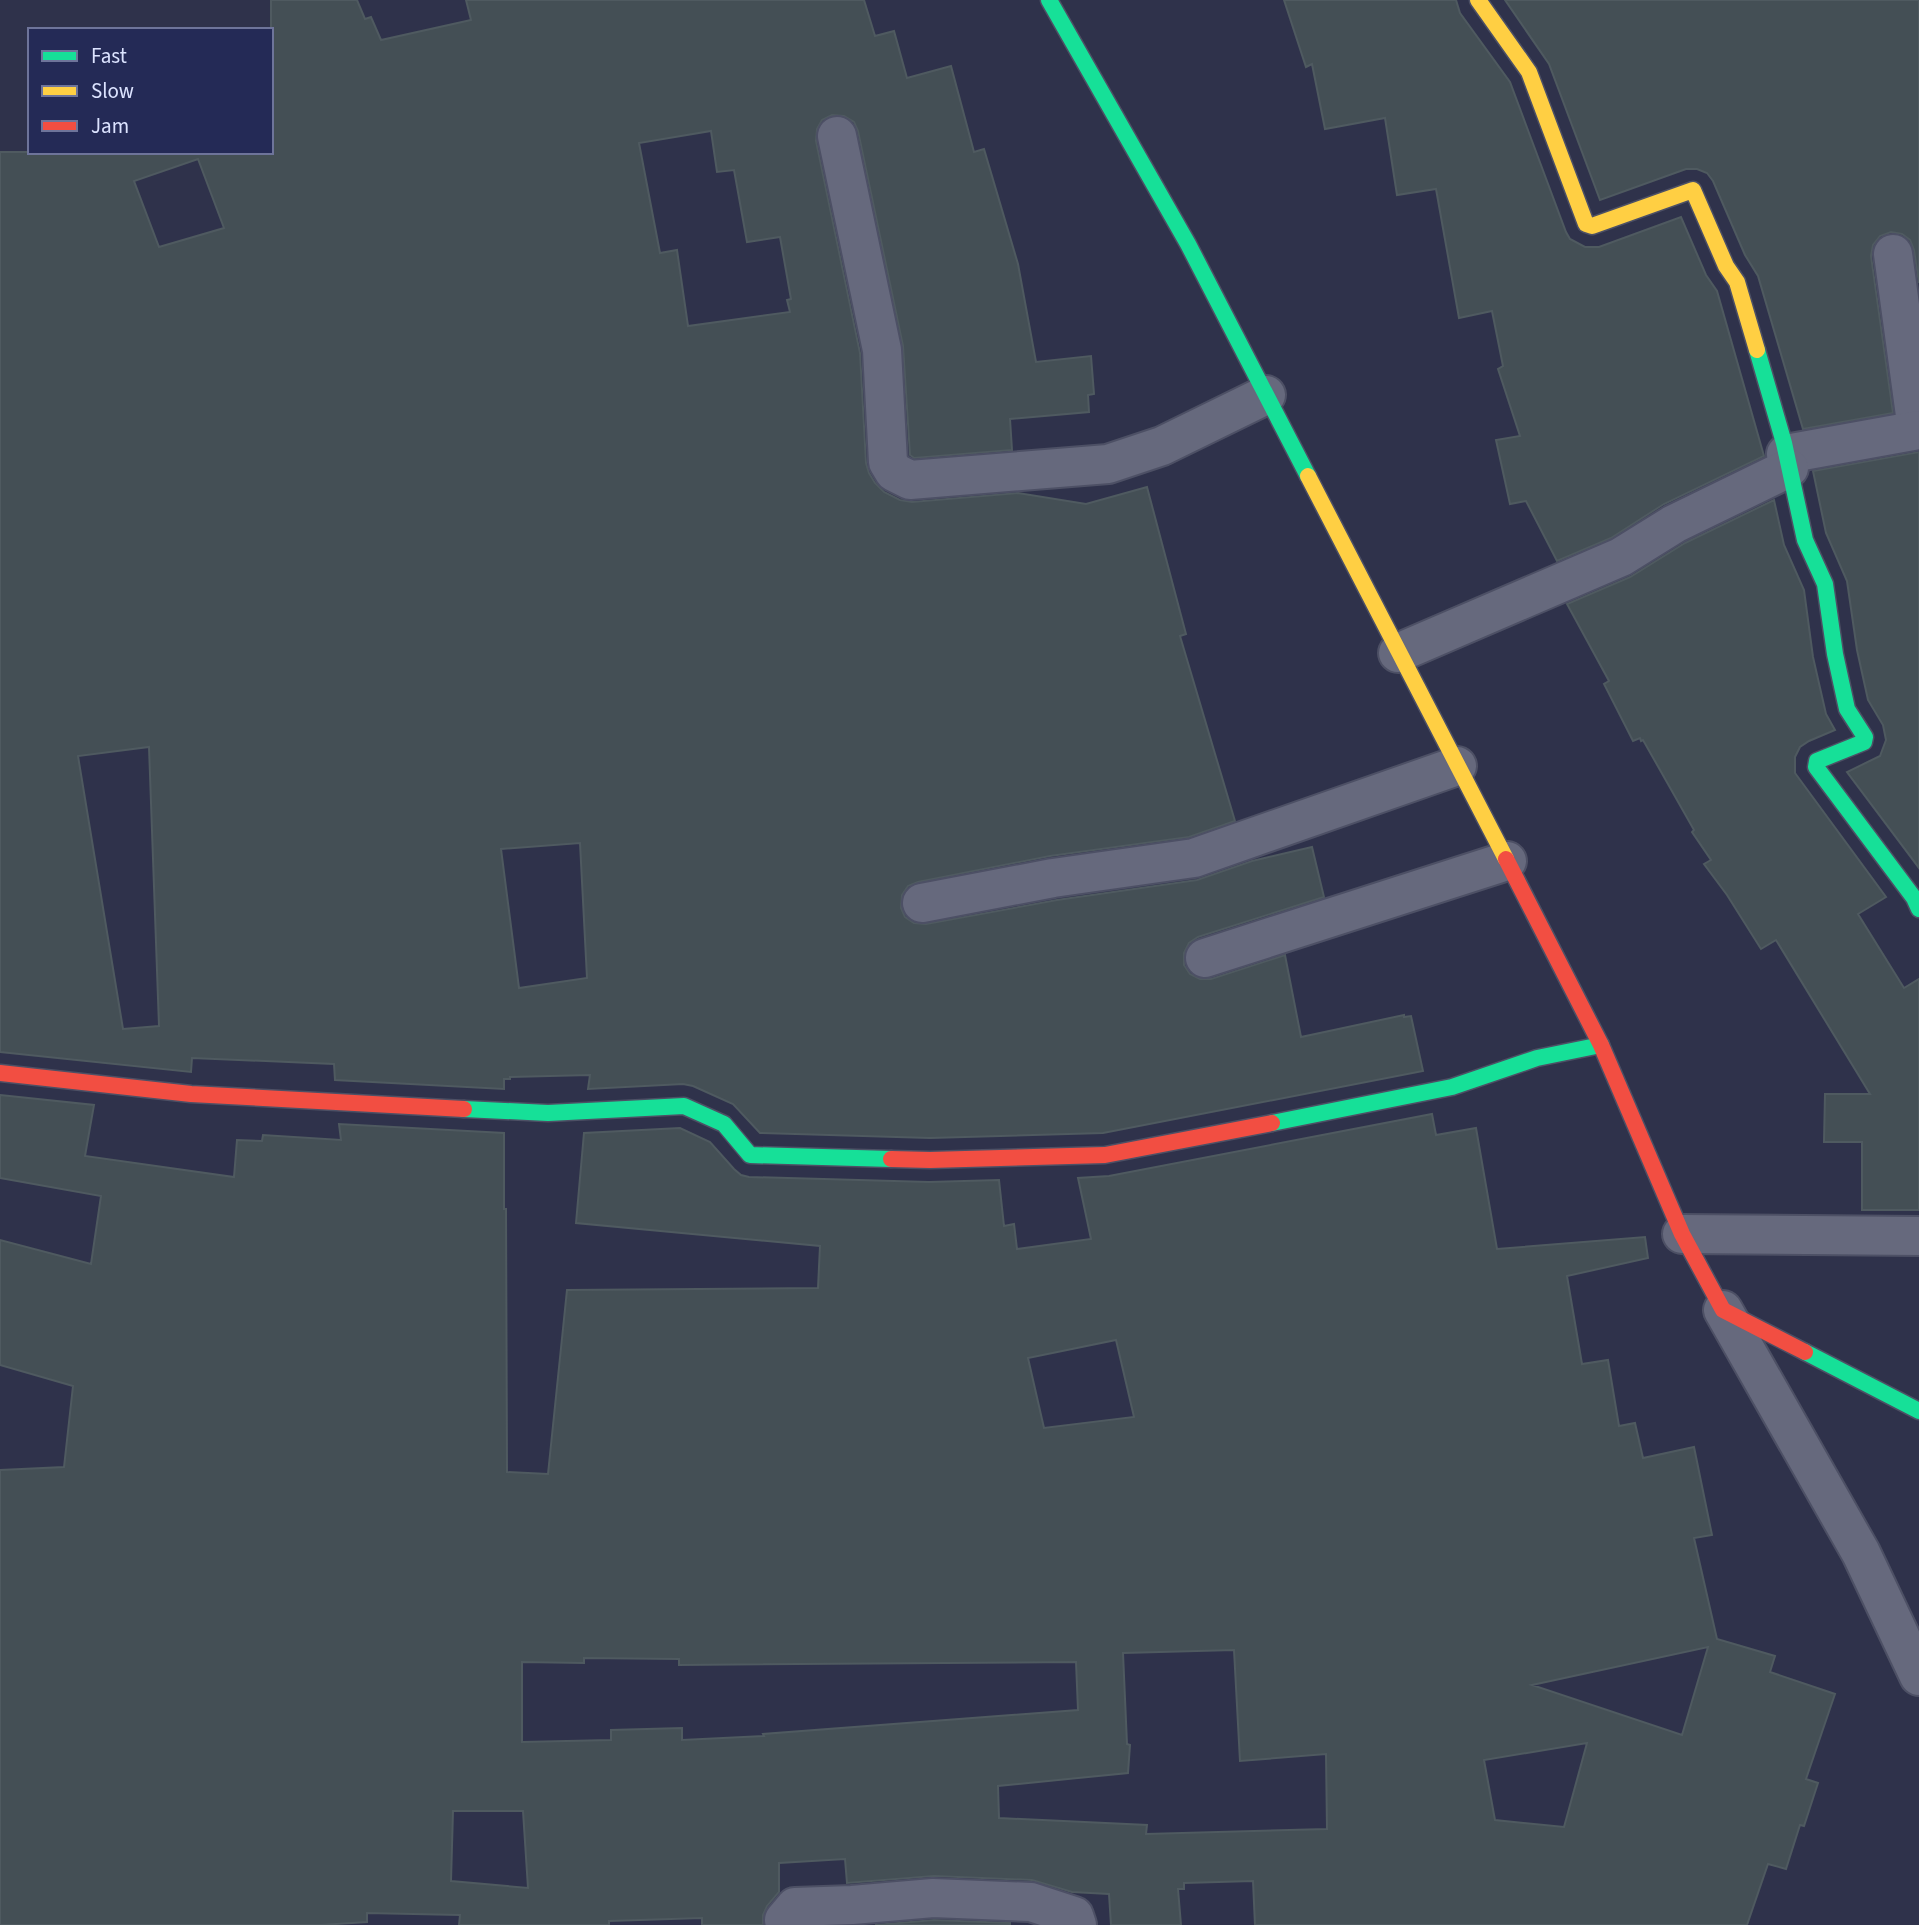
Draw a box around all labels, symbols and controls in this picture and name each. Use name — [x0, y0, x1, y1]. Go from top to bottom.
legend — [28, 28, 273, 154]
text: Fast — [91, 41, 127, 71]
text: Slow — [91, 76, 134, 106]
text: Jam — [91, 111, 129, 141]

